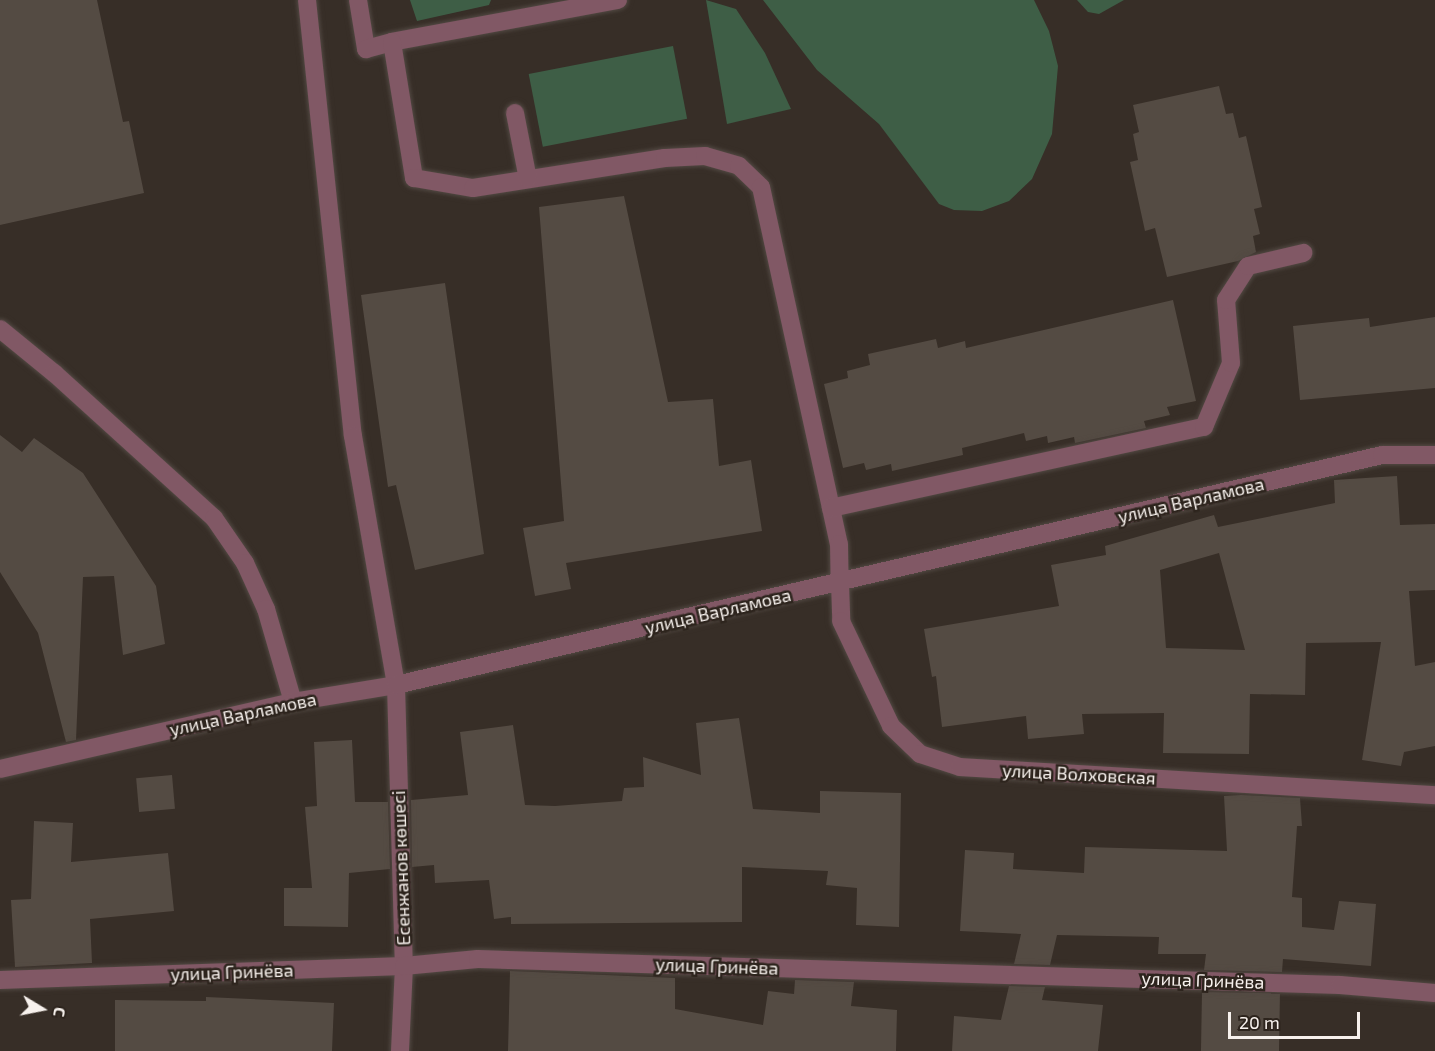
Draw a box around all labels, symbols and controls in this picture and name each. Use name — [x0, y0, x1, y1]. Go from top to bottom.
street label: улица Варламова — [1116, 473, 1266, 527]
street label: улица Варламова — [643, 584, 793, 638]
street label: улица Варламова — [168, 688, 318, 740]
street label: улица Волховская — [1002, 759, 1156, 789]
street label: Есенжанов көшесі — [387, 790, 415, 946]
street label: улица Гринёва — [655, 953, 779, 979]
street label: улица Гринёва — [170, 959, 294, 985]
street label: улица Гринёва — [1141, 967, 1265, 993]
north arrow — [12, 979, 72, 1039]
scale bar — [1231, 1000, 1363, 1038]
text: С — [50, 1006, 70, 1018]
text: 20 m — [1239, 1011, 1280, 1033]

